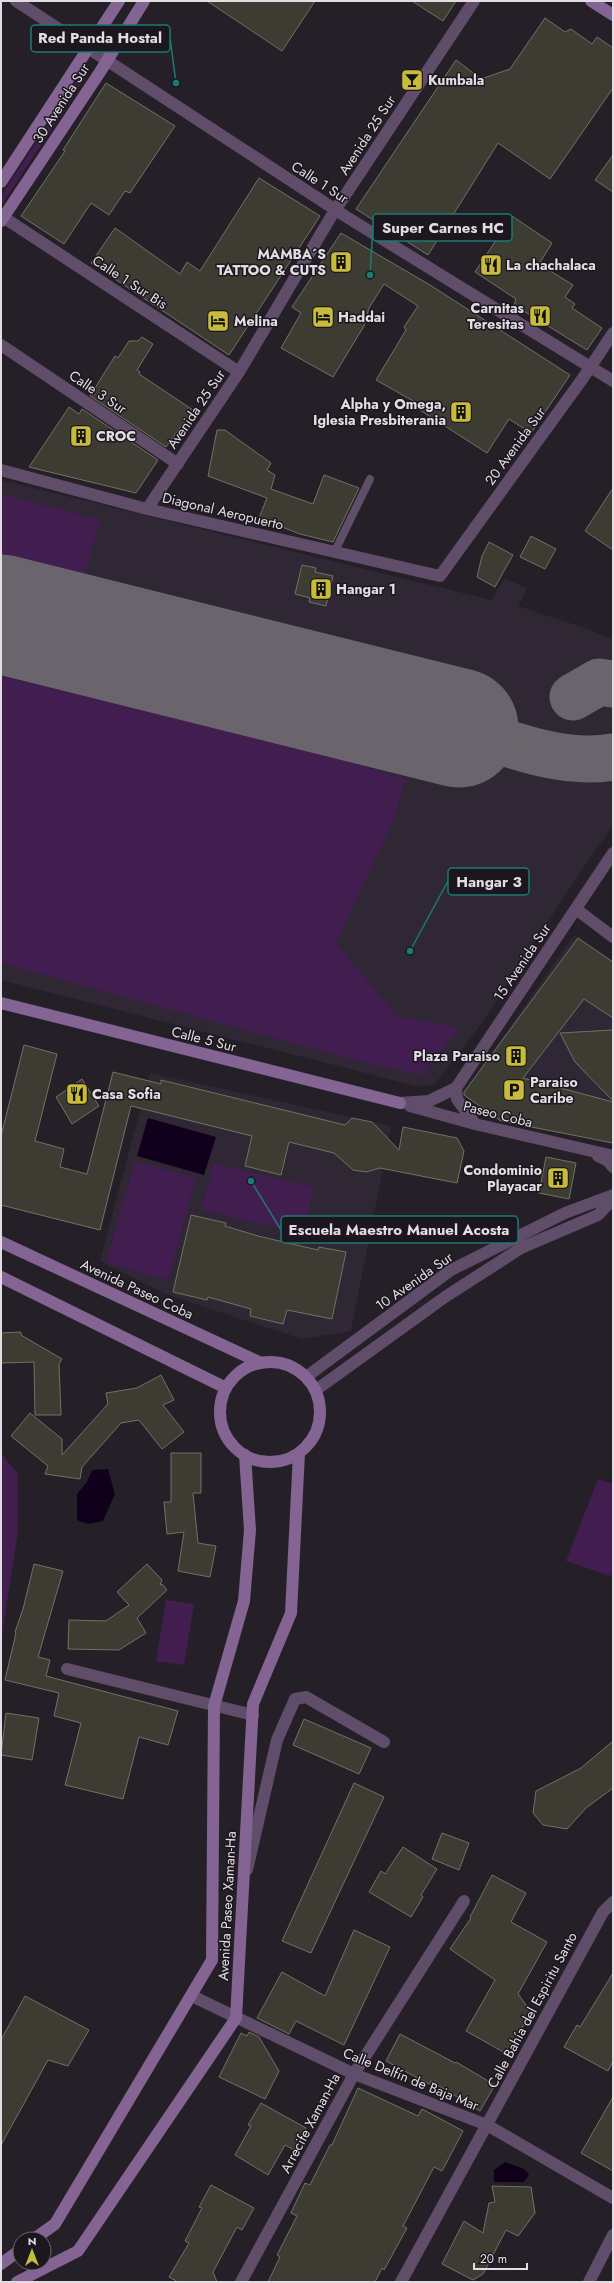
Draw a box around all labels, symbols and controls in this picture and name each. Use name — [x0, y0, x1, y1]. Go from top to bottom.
callout: Red Panda Hostal — [31, 25, 170, 52]
text: Red Panda Hostal — [38, 27, 162, 49]
street label: 30 Avenida Sur — [28, 59, 94, 147]
bar icon: Kumbala — [399, 67, 425, 93]
place label: Kumbala — [428, 70, 484, 90]
street label: Avenida 25 Sur — [334, 91, 400, 179]
street label: Calle 1 Sur — [288, 156, 353, 208]
callout: Super Carnes HC — [373, 214, 512, 241]
text: Super Carnes HC — [382, 217, 504, 239]
place label: MAMBA´S TATTOO & CUTS — [217, 244, 326, 280]
building icon: MAMBA´S TATTOO & CUTS — [328, 249, 354, 275]
street label: Calle 1 Sur Bis — [89, 250, 172, 314]
restaurant icon: La chachalaca — [478, 252, 504, 278]
place label: La chachalaca — [506, 255, 596, 275]
place label: Carnitas Teresitas — [467, 298, 525, 334]
restaurant icon: Carnitas Teresitas — [527, 303, 553, 329]
hotel icon: Haddai — [310, 304, 336, 330]
place label: Haddai — [338, 307, 385, 327]
hotel icon: Melina — [205, 308, 231, 334]
place label: Melina — [234, 311, 278, 331]
street label: Calle 3 Sur — [65, 365, 131, 419]
street label: Avenida 25 Sur — [162, 365, 230, 453]
place label: Alpha y Omega, Iglesia Presbiterania — [313, 394, 446, 430]
building icon: Alpha y Omega, Iglesia Presbiterania — [448, 399, 474, 425]
street label: 20 Avenida Sur — [480, 403, 550, 489]
building icon: CROC — [68, 423, 94, 449]
place label: CROC — [96, 426, 136, 446]
street label: Diagonal Aeropuerto — [160, 487, 286, 535]
building icon: Hangar 1 — [308, 576, 334, 602]
place label: Hangar 1 — [336, 579, 396, 599]
callout: Hangar 3 — [448, 868, 529, 895]
text: Hangar 3 — [456, 871, 522, 893]
street label: 15 Avenida Sur — [489, 919, 556, 1005]
street label: Calle 5 Sur — [170, 1021, 239, 1057]
building icon: Plaza Paraiso — [503, 1043, 529, 1069]
place label: Plaza Paraiso — [413, 1046, 500, 1066]
place label: Paraiso Caribe — [530, 1072, 578, 1108]
parking icon: Paraiso Caribe — [501, 1077, 527, 1103]
restaurant icon: Casa Sofia — [64, 1081, 90, 1107]
place label: Casa Sofia — [92, 1084, 161, 1104]
street label: Paseo Coba — [461, 1096, 535, 1132]
place label: Condominio Playacar — [463, 1160, 542, 1196]
building icon: Condominio Playacar — [545, 1165, 571, 1191]
callout: Escuela Maestro Manuel Acosta — [281, 1216, 518, 1243]
text: Escuela Maestro Manuel Acosta — [289, 1219, 509, 1241]
street label: 10 Avenida Sur — [371, 1247, 457, 1315]
street label: Avenida Paseo Coba — [77, 1254, 197, 1324]
street label: Avenida Paseo Xaman-Ha — [213, 1831, 241, 1981]
street label: Calle Bahía del Espiritu Santo — [482, 1928, 582, 2092]
street label: Calle Delfín de Baja Mar — [340, 2043, 482, 2115]
street label: Arrecife Xaman-Ha — [275, 2069, 345, 2177]
north arrow — [12, 2231, 52, 2271]
text: N — [28, 2233, 36, 2249]
scale bar — [474, 2245, 527, 2271]
text: 20 m — [480, 2250, 507, 2268]

